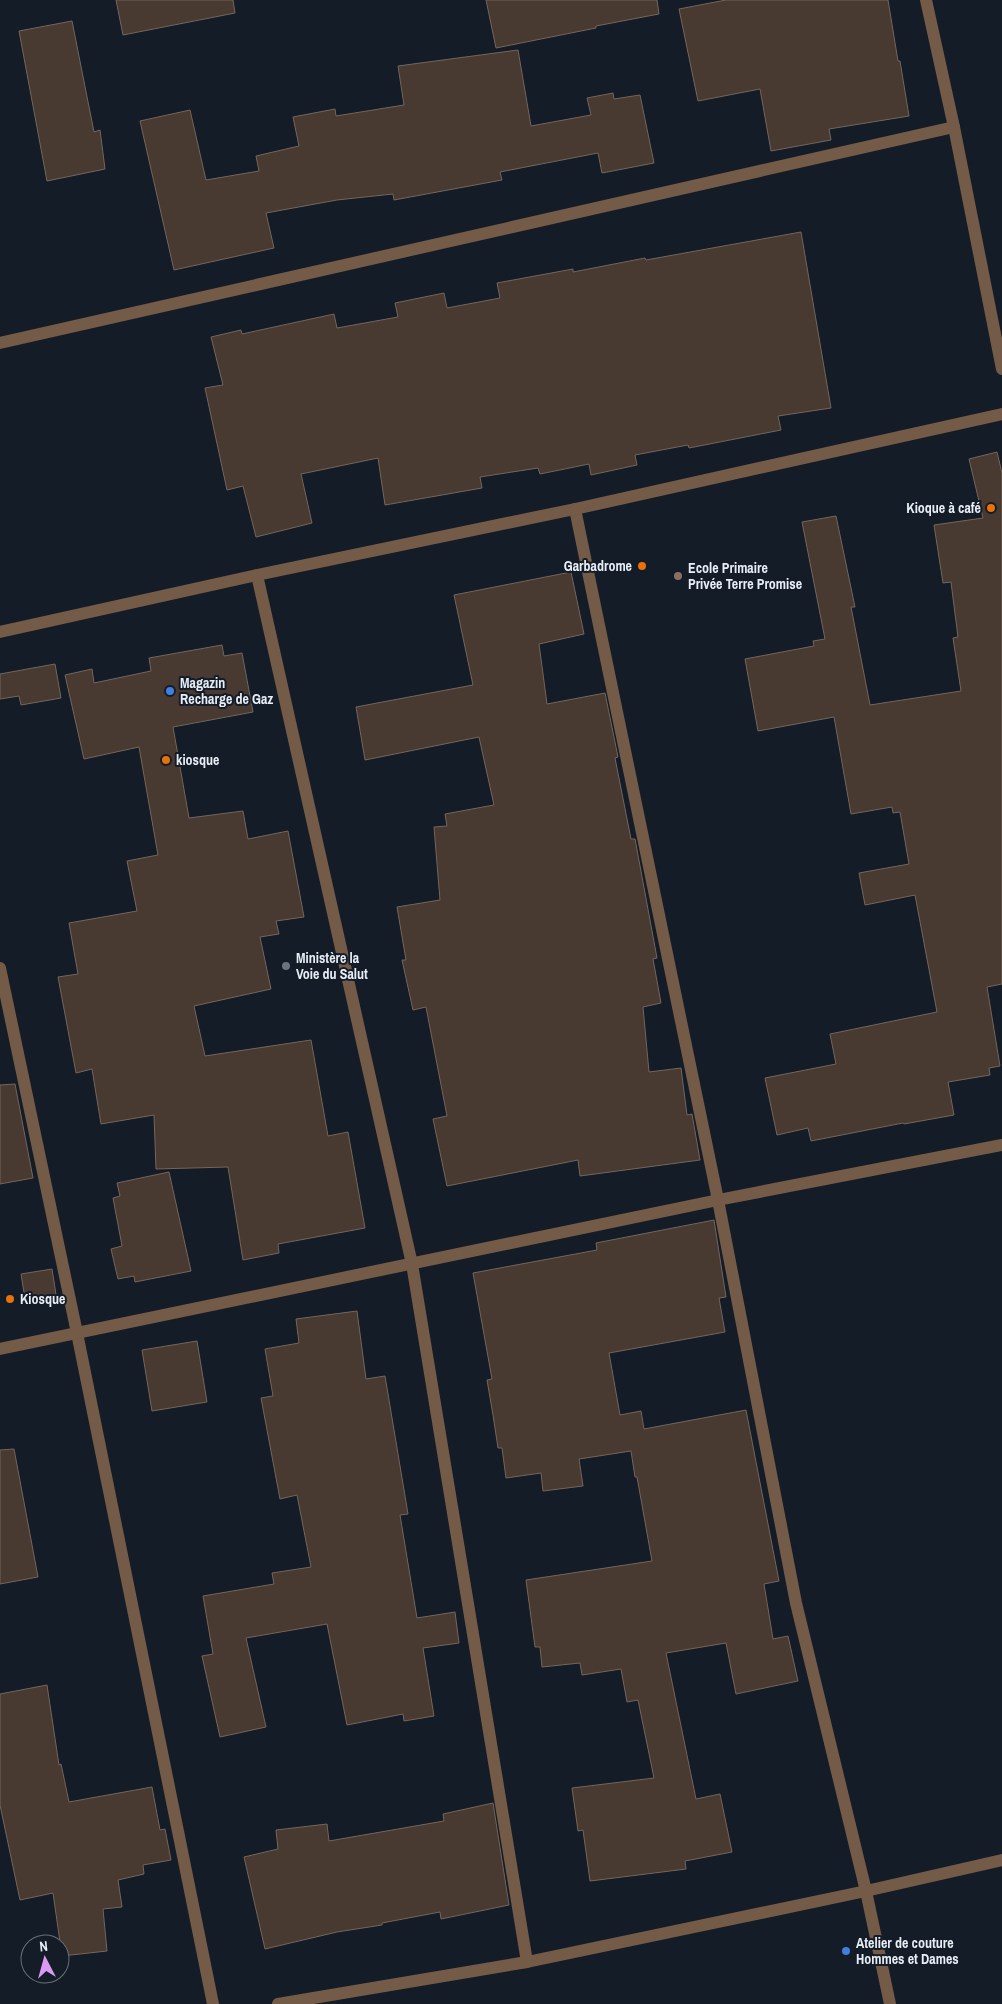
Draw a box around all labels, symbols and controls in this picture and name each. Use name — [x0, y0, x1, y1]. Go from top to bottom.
place label: Kioque à café — [906, 499, 981, 517]
marker: Kioque à café — [985, 502, 997, 514]
place label: Garbadrome — [564, 557, 632, 575]
place label: Ecole Primaire Privée Terre Promise — [688, 559, 802, 593]
marker: Garbadrome — [636, 560, 648, 572]
marker: Ecole Primaire Privée Terre Promise — [672, 570, 684, 582]
place label: Magazin Recharge de Gaz — [180, 674, 273, 708]
marker: Magazin Recharge de Gaz — [164, 685, 176, 697]
place label: kiosque — [176, 751, 219, 769]
marker: kiosque — [160, 754, 172, 766]
place label: Ministère la Voie du Salut — [296, 949, 368, 983]
marker: Ministère la Voie du Salut — [280, 960, 292, 972]
place label: Kiosque — [20, 1290, 65, 1308]
marker: Kiosque — [4, 1293, 16, 1305]
north arrow — [20, 1934, 70, 1984]
place label: Atelier de couture Hommes et Dames — [856, 1934, 959, 1968]
text: N — [39, 1937, 49, 1955]
marker: Atelier de couture Hommes et Dames — [840, 1945, 852, 1957]

